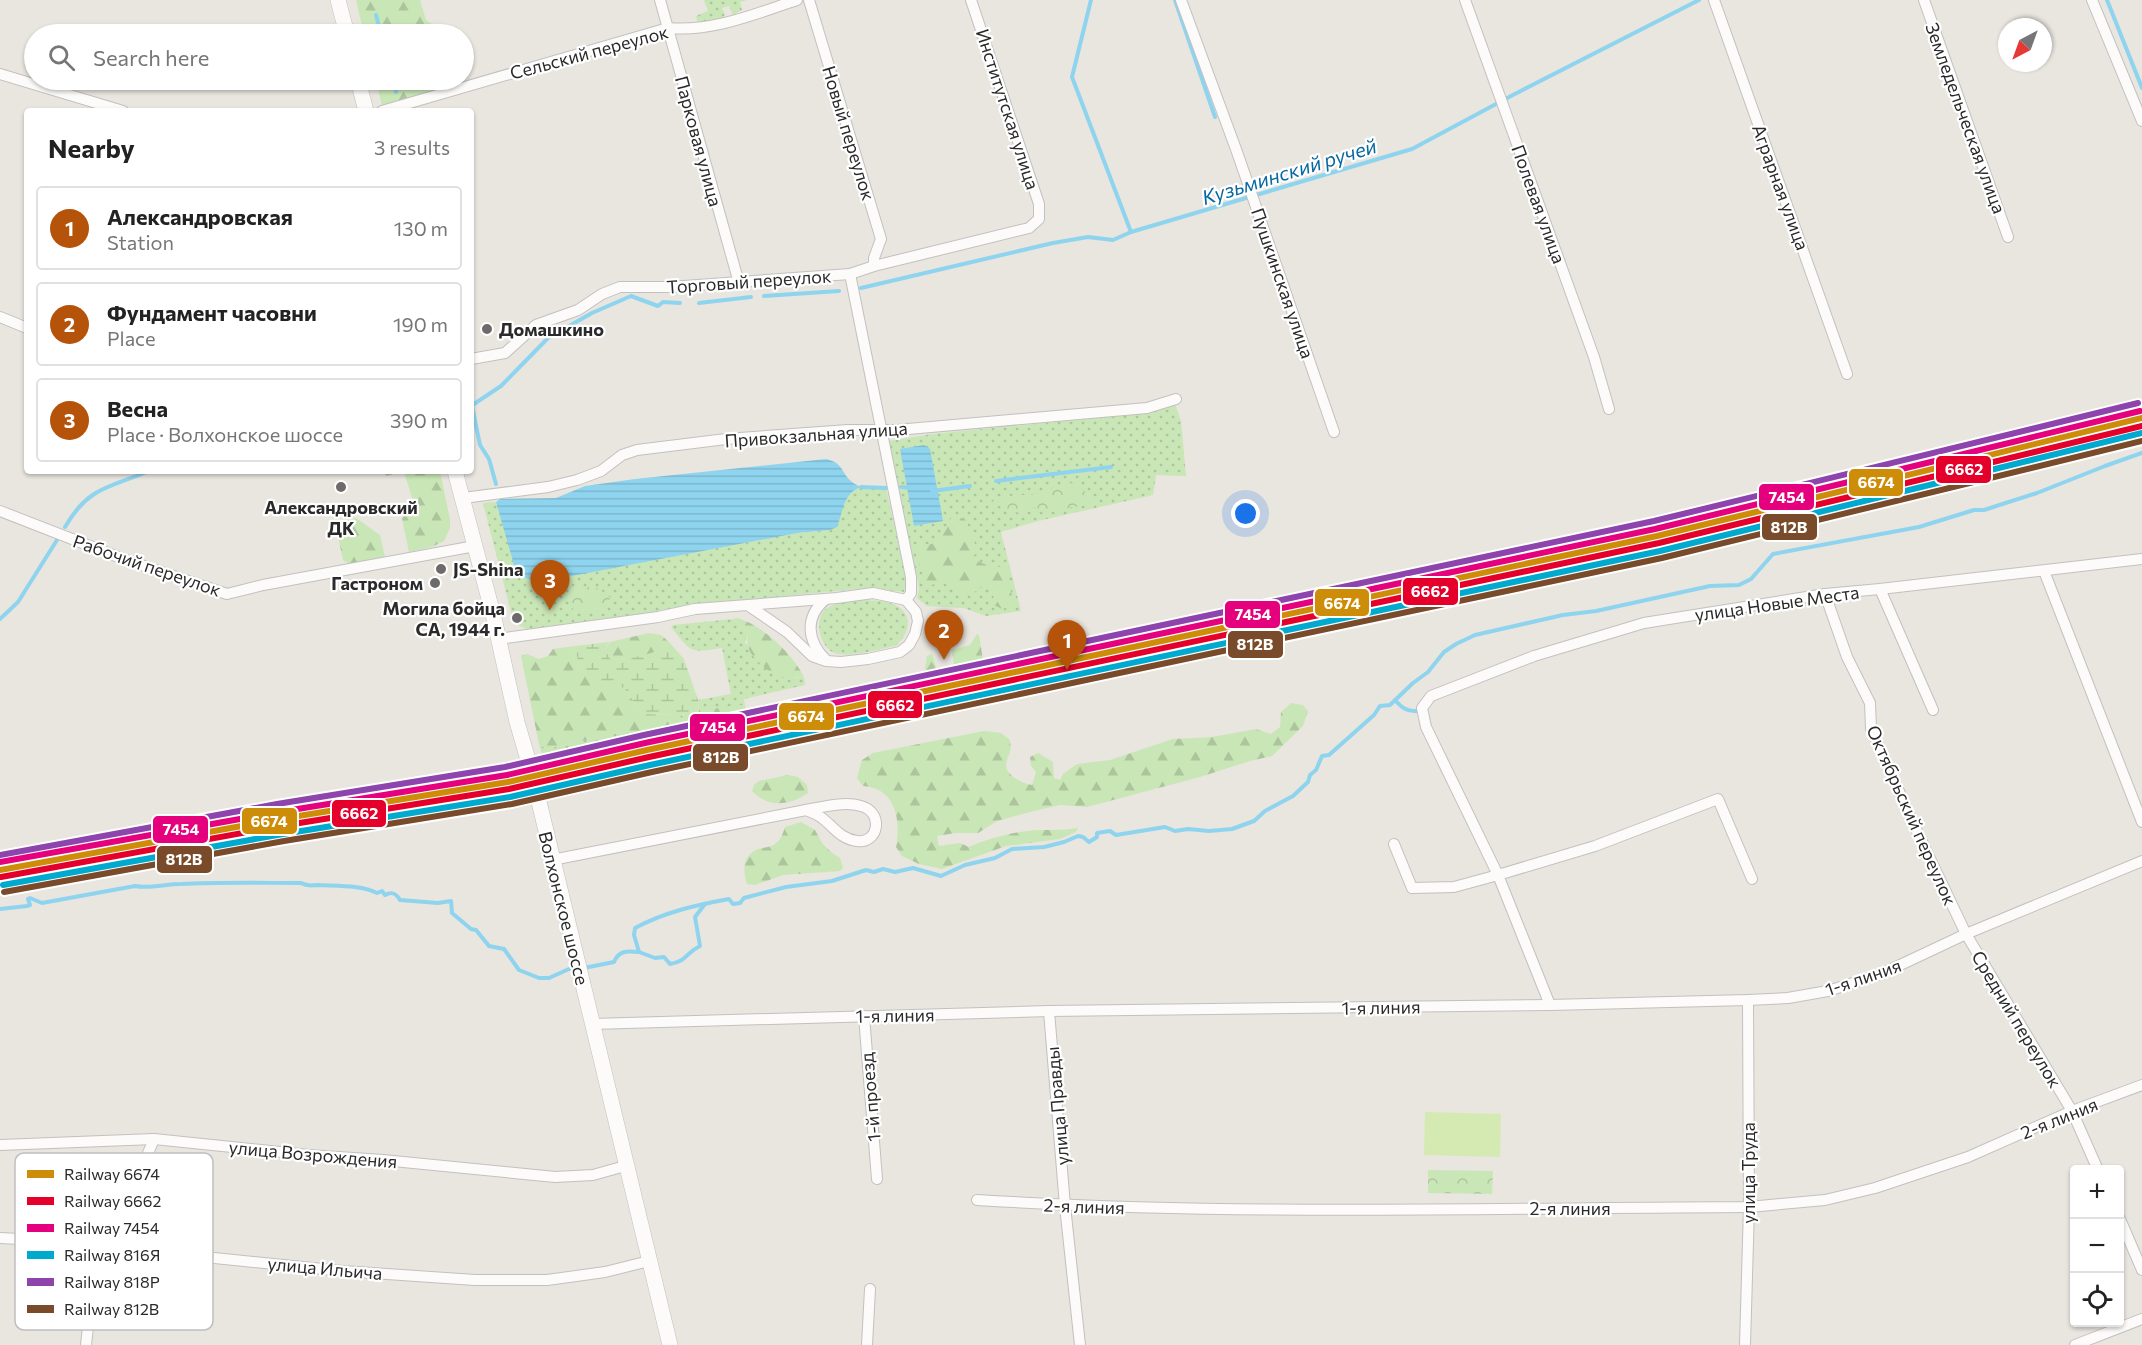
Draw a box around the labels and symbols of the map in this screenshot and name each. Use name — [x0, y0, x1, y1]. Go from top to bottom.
north arrow — [1998, 18, 2052, 72]
street label: Сельский переулок — [507, 20, 671, 84]
street label: Земледельческая улица — [1921, 20, 2011, 216]
street label: Институтская улица — [972, 26, 1044, 192]
street label: Новый переулок — [818, 63, 880, 203]
street label: Парковая улица — [671, 73, 727, 209]
street label: Аграрная улица — [1748, 121, 1814, 253]
water label: Кузьминский ручей — [1199, 133, 1380, 209]
street label: Полевая улица — [1507, 142, 1571, 266]
street label: Пушкинская улица — [1247, 205, 1319, 361]
street label: Торговый переулок — [666, 264, 833, 298]
place label: Домашкино — [499, 318, 604, 340]
marker: Домашкино — [480, 322, 494, 336]
street label: Привокзальная улица — [724, 417, 908, 451]
line badge: 6662 — [1935, 455, 1992, 484]
text: 6662 — [1945, 459, 1983, 478]
line badge: 6674 — [1848, 468, 1904, 497]
text: 6674 — [1857, 472, 1895, 491]
marker: Александровский ДК — [334, 480, 348, 494]
line badge: 7454 — [1758, 483, 1815, 511]
text: 7454 — [1769, 487, 1806, 506]
place label: Александровский ДК — [264, 496, 418, 539]
your location — [1231, 499, 1260, 528]
line badge: 812В — [1761, 513, 1818, 541]
text: 812В — [1771, 517, 1808, 536]
street label: Рабочий переулок — [70, 529, 224, 601]
place label: JS-Shina — [453, 558, 523, 580]
pin: 3 — [530, 560, 570, 610]
marker: JS-Shina — [434, 562, 448, 576]
place label: Гастроном — [331, 572, 423, 594]
marker: Гастроном — [428, 576, 442, 590]
line badge: 6662 — [1402, 577, 1459, 606]
text: 6662 — [1411, 581, 1449, 600]
street label: улица Новые Места — [1693, 581, 1861, 625]
line badge: 6674 — [1314, 588, 1370, 617]
text: 6674 — [1323, 593, 1361, 612]
place label: Могила бойца СА, 1944 г. — [383, 597, 505, 640]
line badge: 7454 — [1224, 600, 1281, 629]
text: 7454 — [1235, 604, 1272, 623]
pin: 2 — [924, 610, 964, 660]
marker: Могила бойца СА, 1944 г. — [510, 611, 524, 625]
pin: 1 — [1048, 620, 1086, 670]
line badge: 812В — [1227, 630, 1284, 659]
text: 812В — [1237, 634, 1274, 653]
line badge: 6662 — [867, 690, 923, 719]
text: 6662 — [876, 695, 914, 714]
line badge: 6674 — [778, 702, 835, 731]
text: 6674 — [787, 706, 825, 725]
line badge: 7454 — [689, 713, 746, 742]
text: 7454 — [700, 717, 737, 736]
street label: Октябрьский переулок — [1862, 722, 1962, 909]
line badge: 812В — [692, 743, 749, 772]
text: 812В — [703, 747, 740, 766]
line badge: 6662 — [331, 799, 387, 828]
text: 6662 — [340, 803, 378, 822]
line badge: 6674 — [241, 807, 298, 835]
text: 6674 — [250, 811, 288, 830]
line badge: 7454 — [152, 815, 209, 844]
text: 7454 — [163, 819, 200, 838]
street label: Волхонское шоссе — [534, 829, 594, 987]
line badge: 812В — [156, 845, 213, 874]
text: 812В — [166, 849, 203, 868]
street label: Средний переулок — [1967, 946, 2067, 1092]
street label: 1-я линия — [1822, 954, 1904, 1000]
street label: 1-я линия — [1341, 995, 1421, 1019]
street label: 1-я линия — [855, 1003, 935, 1027]
street label: улица Правды — [1041, 1046, 1073, 1166]
street label: 1-й проезд — [855, 1051, 885, 1142]
street label: 2-я линия — [2017, 1093, 2101, 1143]
street label: улица Труда — [1737, 1122, 1759, 1224]
street label: улица Возрождения — [228, 1136, 398, 1172]
legend — [15, 1153, 213, 1330]
text: Railway 6674 — [64, 1164, 160, 1183]
text: Railway 6662 — [64, 1191, 161, 1210]
street label: 2-я линия — [1043, 1194, 1125, 1218]
street label: 2-я линия — [1529, 1197, 1611, 1219]
text: Railway 7454 — [64, 1218, 160, 1237]
text: Railway 816Я — [64, 1245, 160, 1264]
street label: улица Ильича — [267, 1252, 383, 1284]
text: Railway 818Р — [64, 1272, 160, 1291]
text: Railway 812В — [64, 1299, 159, 1318]

